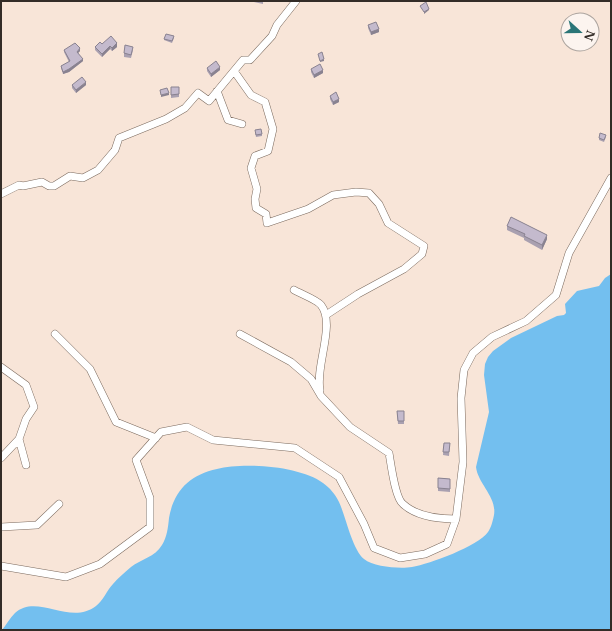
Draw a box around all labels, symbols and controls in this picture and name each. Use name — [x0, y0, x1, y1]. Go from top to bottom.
north arrow — [560, 12, 600, 52]
text: N — [581, 28, 598, 44]

